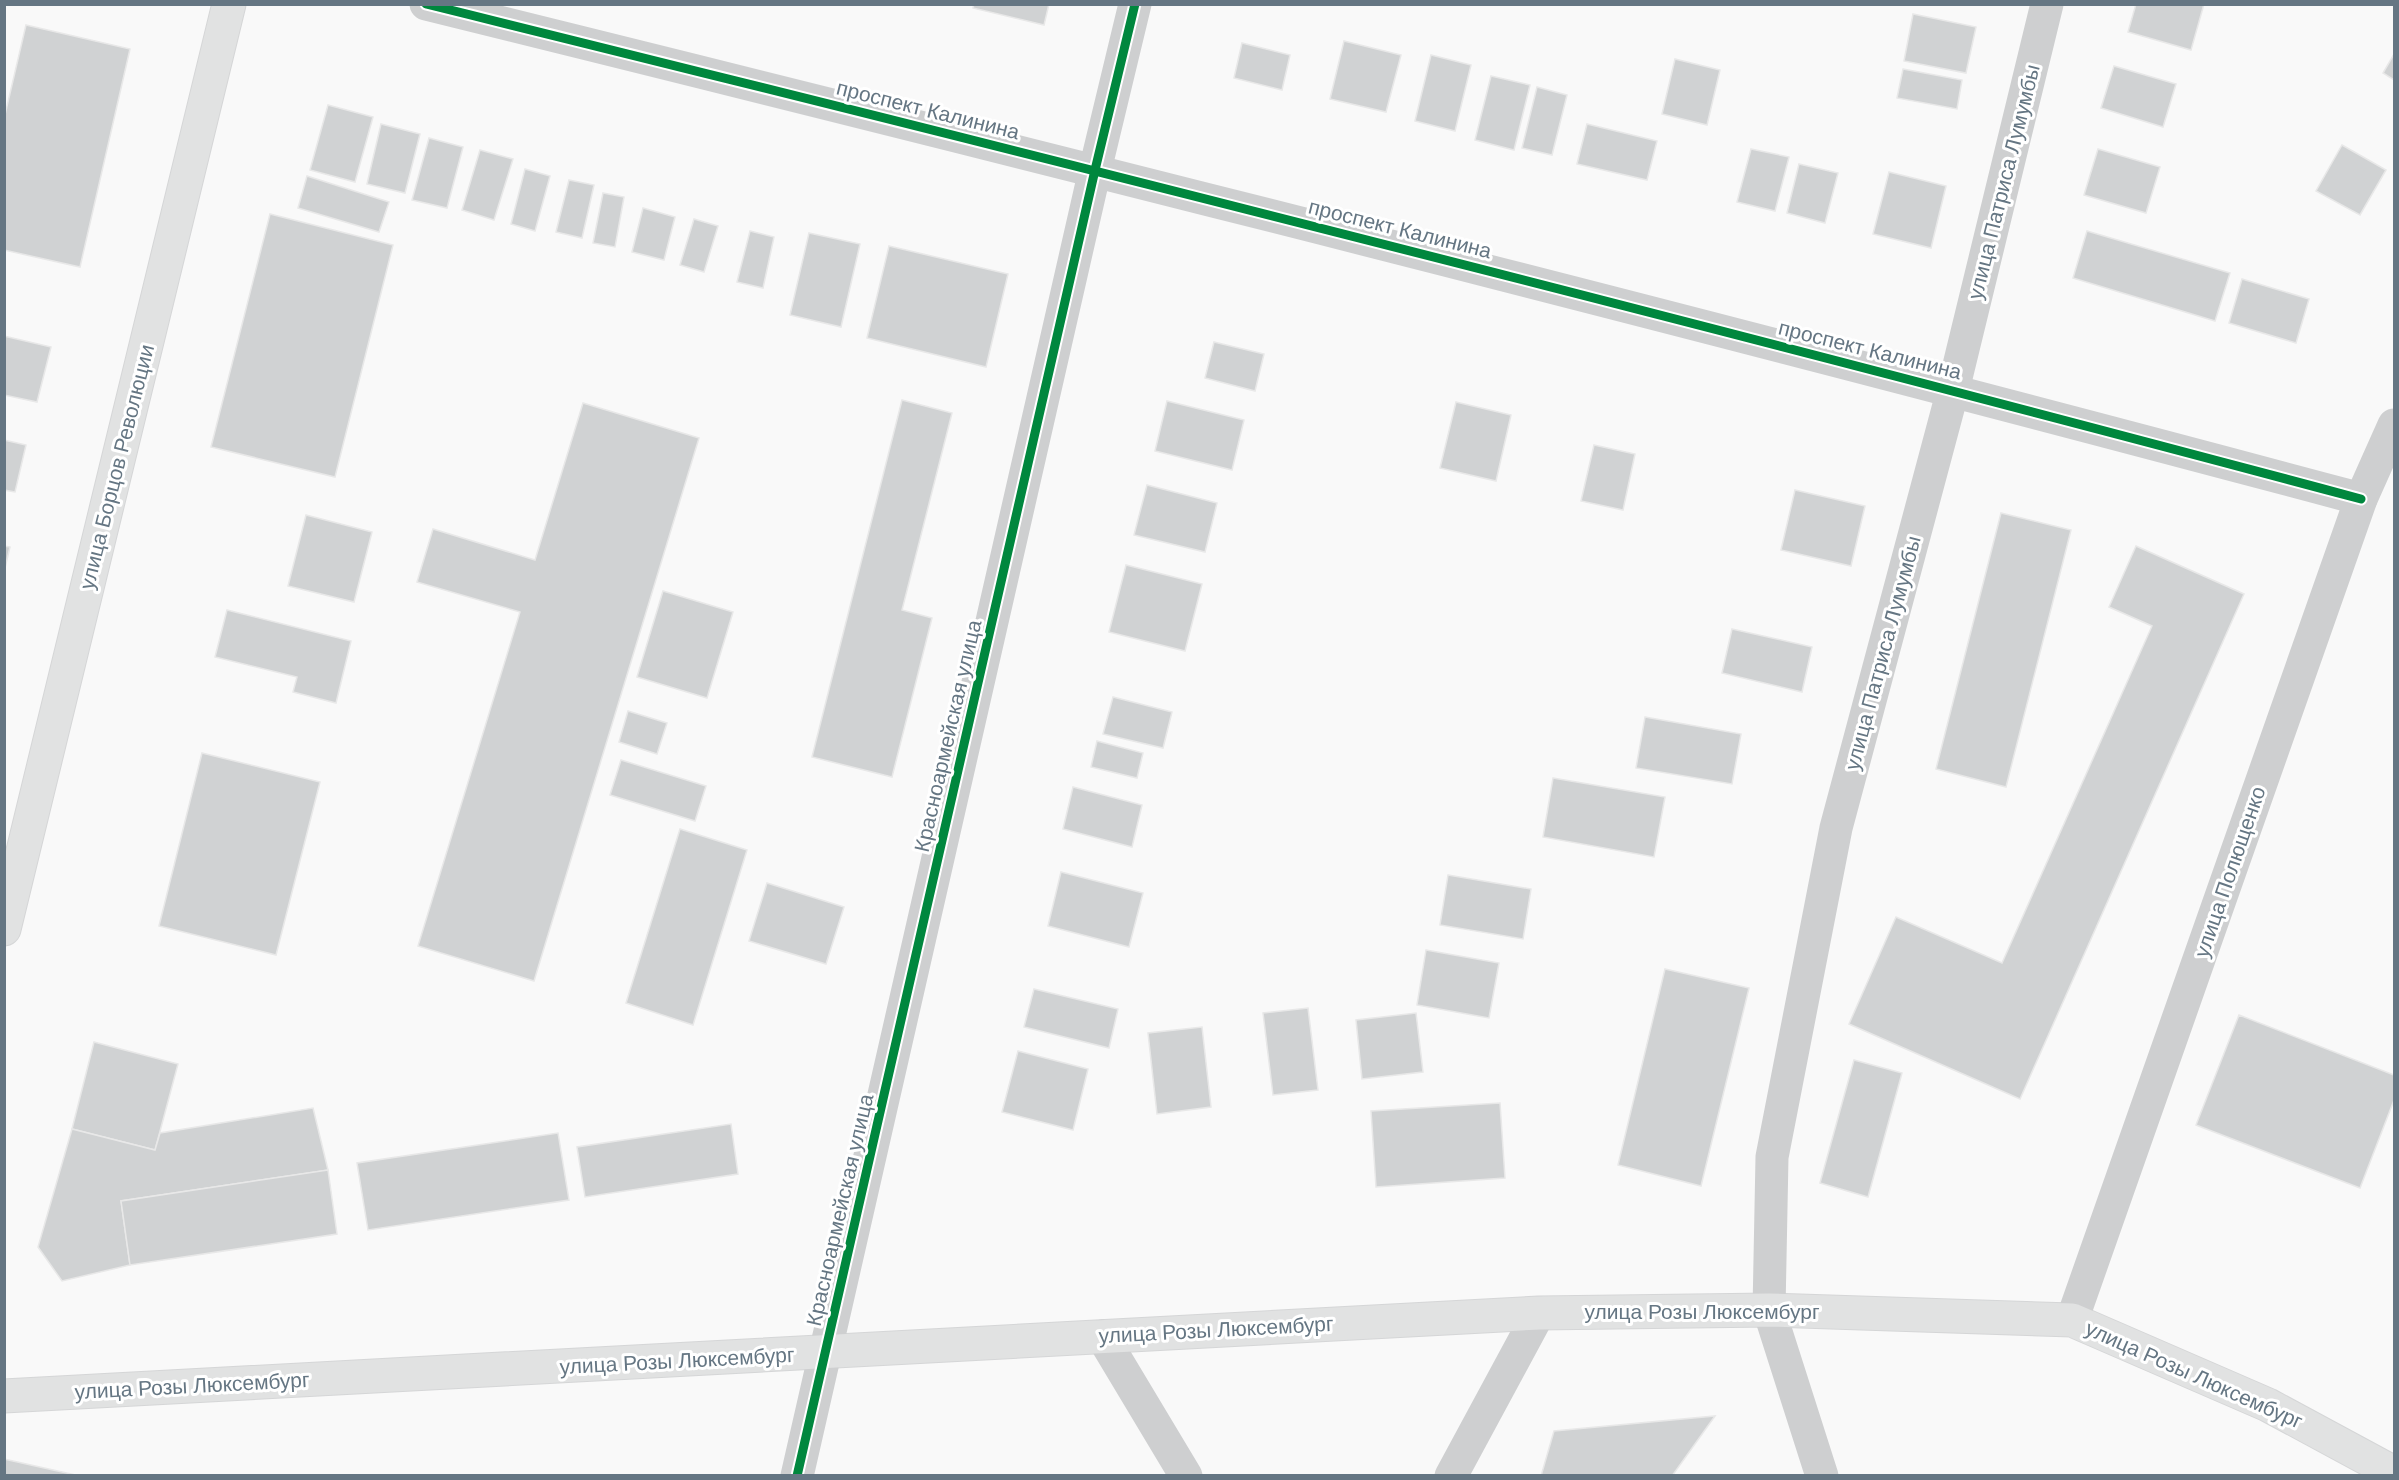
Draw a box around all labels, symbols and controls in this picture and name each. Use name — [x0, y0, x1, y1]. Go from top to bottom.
street label: улица Патриса Лумумбы — [1963, 62, 2044, 302]
street label: проспект Калинина — [834, 76, 1022, 143]
street label: проспект Калинина — [1306, 195, 1494, 262]
street label: проспект Калинина — [1776, 316, 1964, 383]
street label: улица Борцов Революции — [75, 342, 158, 592]
street label: улица Патриса Лумумбы — [1840, 533, 1925, 772]
street label: Красноармейская улица — [910, 617, 985, 854]
street label: улица Полющенко — [2189, 783, 2270, 960]
street label: Красноармейская улица — [802, 1091, 877, 1328]
street label: улица Розы Люксембург — [1584, 1300, 1820, 1323]
street label: улица Розы Люксембург — [1098, 1312, 1334, 1347]
street label: улица Розы Люксембург — [2082, 1316, 2307, 1433]
street label: улица Розы Люксембург — [559, 1343, 795, 1378]
street label: улица Розы Люксембург — [74, 1368, 310, 1403]

